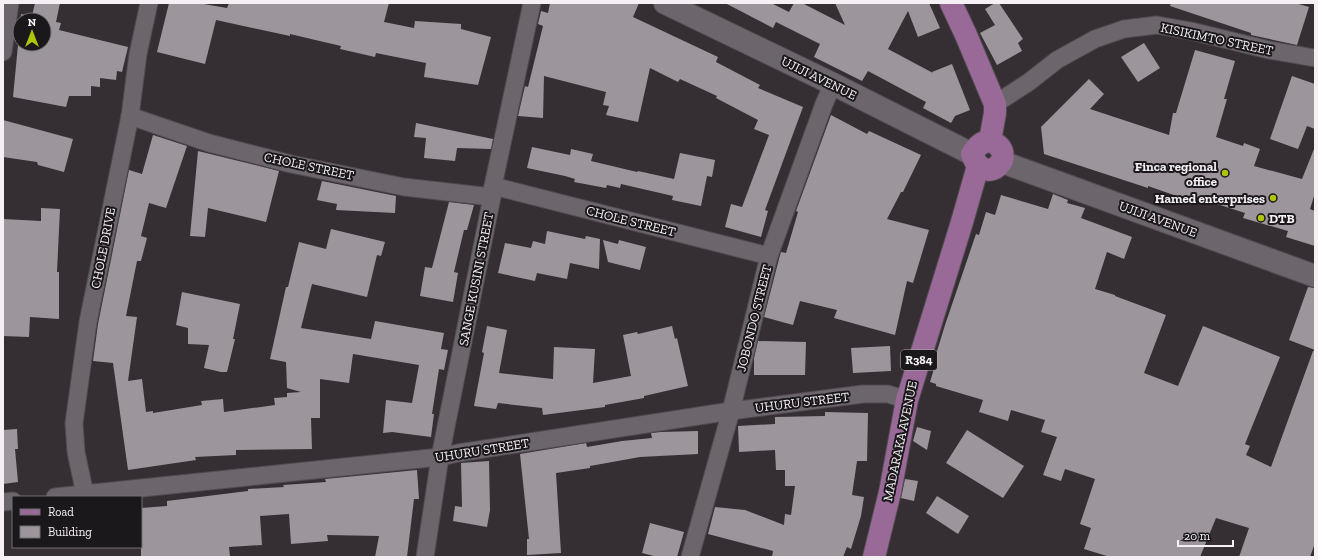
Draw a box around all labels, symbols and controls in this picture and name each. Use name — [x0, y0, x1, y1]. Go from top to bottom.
north arrow — [12, 12, 52, 52]
text: N — [28, 16, 37, 29]
street label: KISIKIMTO STREET — [1159, 20, 1275, 58]
street label: UJIJI AVENUE — [779, 53, 859, 103]
street label: CHOLE STREET — [263, 149, 355, 183]
place label: Finca regional office — [1135, 159, 1218, 189]
marker: Finca regional office — [1220, 168, 1230, 178]
place label: Hamed enterprises — [1155, 191, 1265, 206]
marker: Hamed enterprises — [1268, 193, 1278, 203]
street label: UJIJI AVENUE — [1117, 198, 1199, 240]
street label: CHOLE STREET — [585, 203, 677, 239]
street label: CHOLE DRIVE — [88, 206, 118, 290]
street label: SANGE KUSINI STREET — [456, 211, 496, 347]
place label: DTB — [1269, 211, 1295, 226]
marker: DTB — [1256, 213, 1266, 223]
street label: JOBONDO STREET — [733, 263, 775, 373]
road number: R384 — [901, 350, 937, 370]
street label: MADARAKA AVENUE — [880, 379, 920, 503]
street label: UHURU STREET — [754, 389, 850, 415]
street label: UHURU STREET — [434, 435, 530, 465]
legend — [12, 496, 142, 548]
text: Road — [48, 505, 74, 519]
scale bar — [1178, 522, 1233, 548]
text: Building — [48, 525, 92, 539]
text: 20 m — [1184, 529, 1211, 543]

